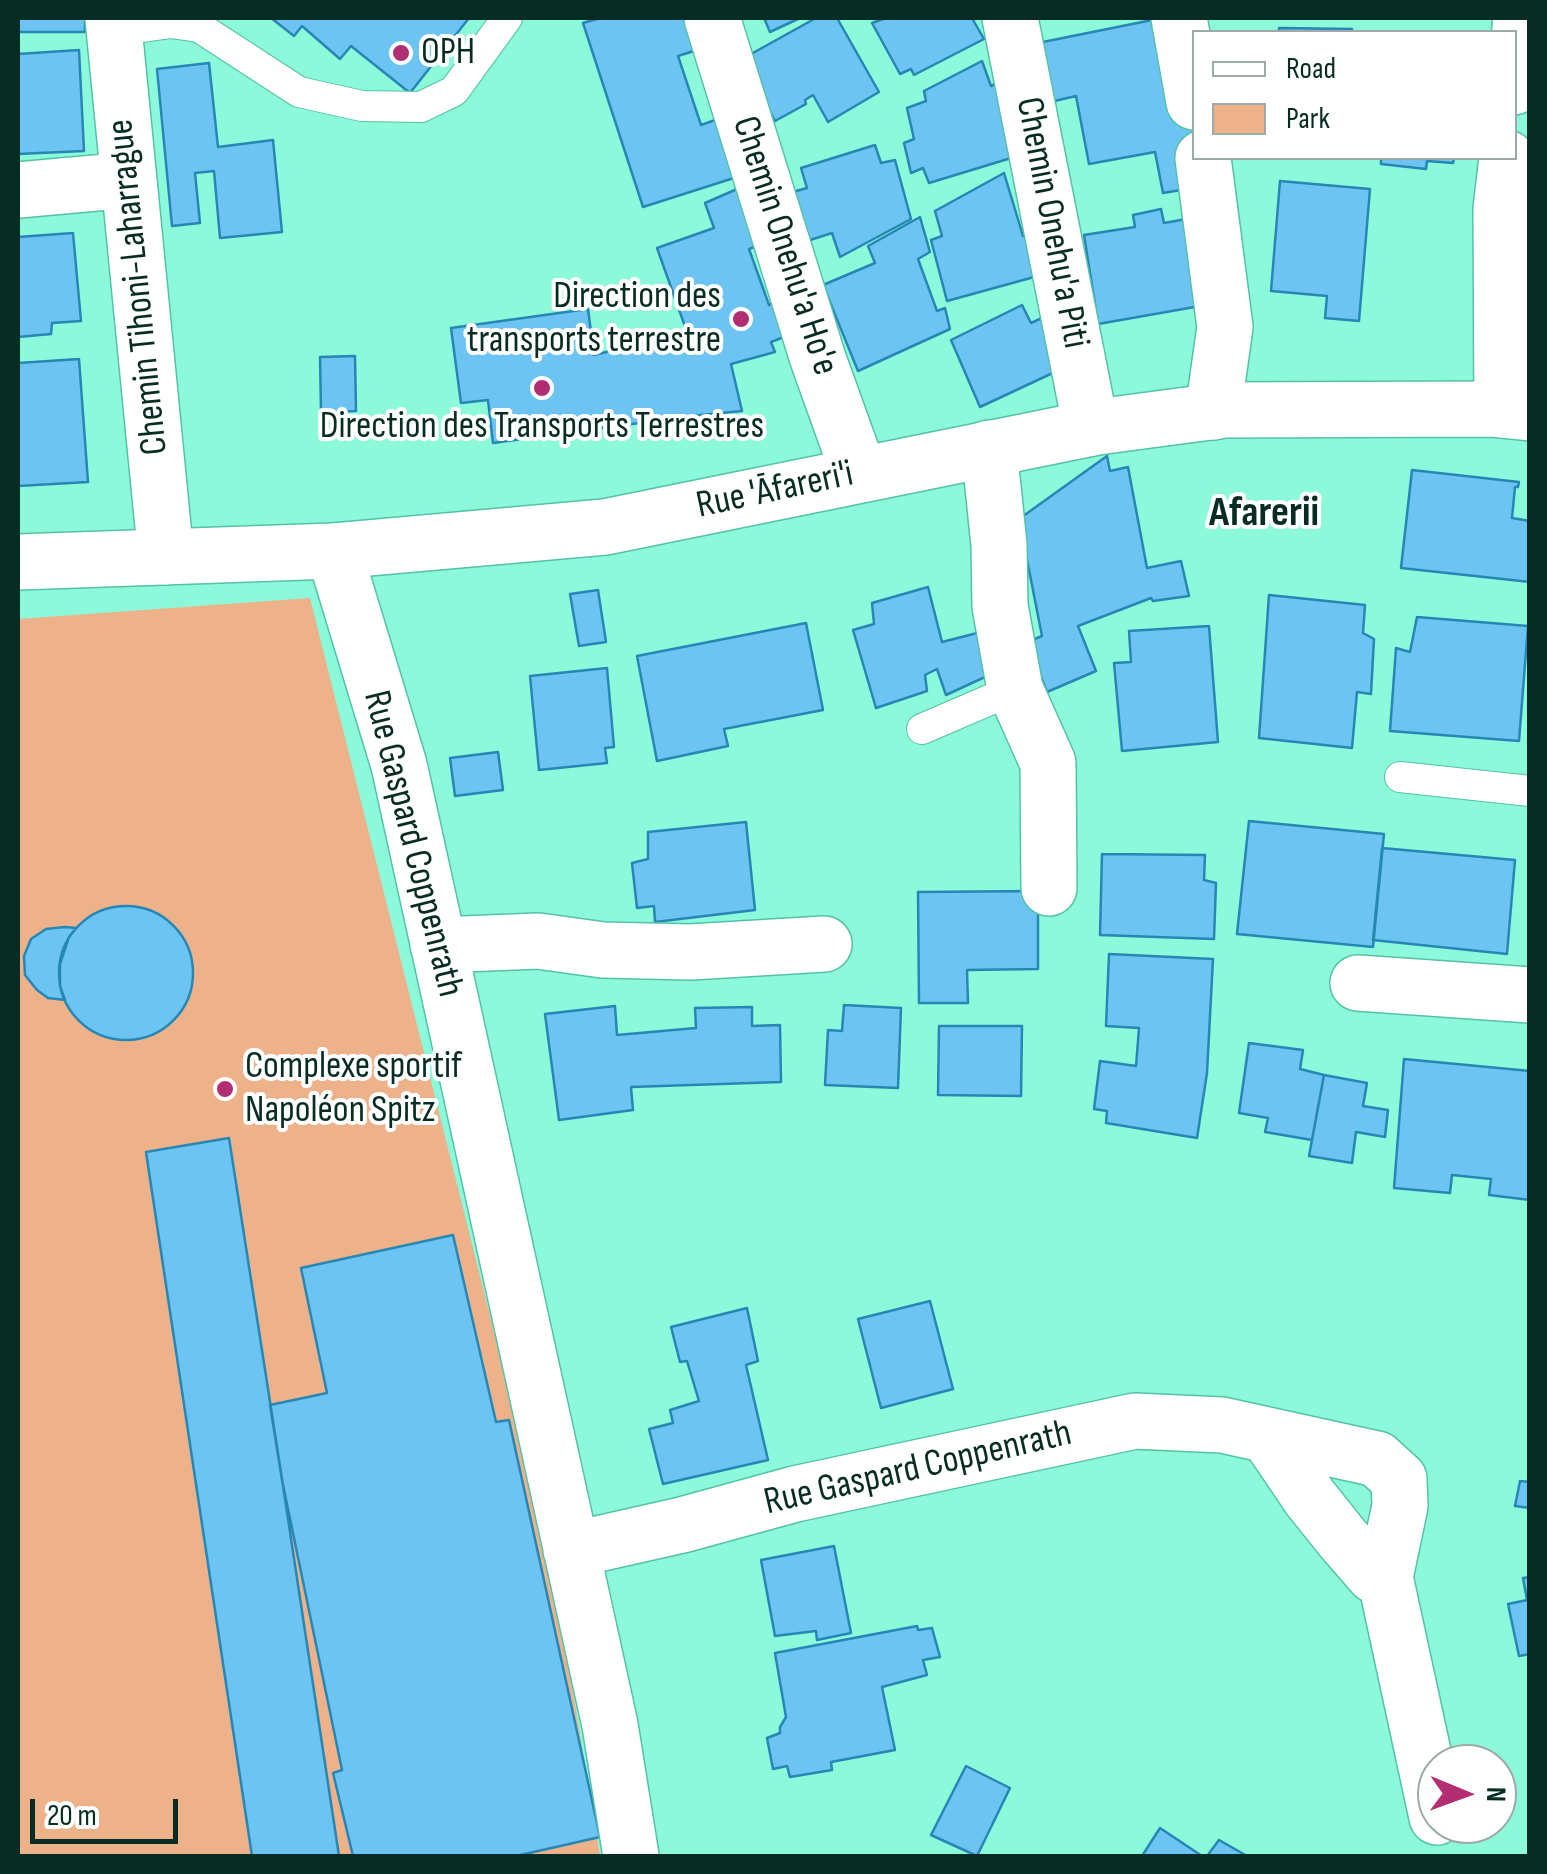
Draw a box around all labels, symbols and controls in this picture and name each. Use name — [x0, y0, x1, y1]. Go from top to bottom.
place label: OPH — [421, 30, 475, 76]
legend — [1192, 30, 1517, 160]
marker: OPH — [390, 42, 412, 64]
text: Road — [1286, 51, 1336, 87]
street label: Chemin Onehu'a Piti — [1004, 94, 1098, 352]
text: Park — [1286, 101, 1330, 137]
street label: Chemin Onehu'a Ho'e — [721, 111, 847, 381]
street label: Chemin Tihoni-Laharrague — [99, 117, 179, 457]
place label: Direction des transports terrestre — [467, 274, 721, 363]
marker: Direction des transports terrestre — [730, 308, 752, 330]
marker: Direction des Transports Terrestres — [531, 377, 553, 399]
place label: Direction des Transports Terrestres — [320, 404, 764, 450]
street label: Rue 'Āfareri'i — [693, 452, 857, 530]
district label: Afarerii — [1209, 489, 1319, 539]
street label: Rue Gaspard Coppenrath — [352, 686, 472, 1002]
place label: Complexe sportif Napoléon Spitz — [245, 1044, 462, 1134]
marker: Complexe sportif Napoléon Spitz — [214, 1078, 236, 1100]
street label: Rue Gaspard Coppenrath — [760, 1411, 1076, 1527]
north arrow — [1417, 1744, 1517, 1844]
scale bar — [35, 1779, 182, 1841]
text: N — [1479, 1787, 1512, 1802]
text: 20 m — [47, 1798, 97, 1834]

